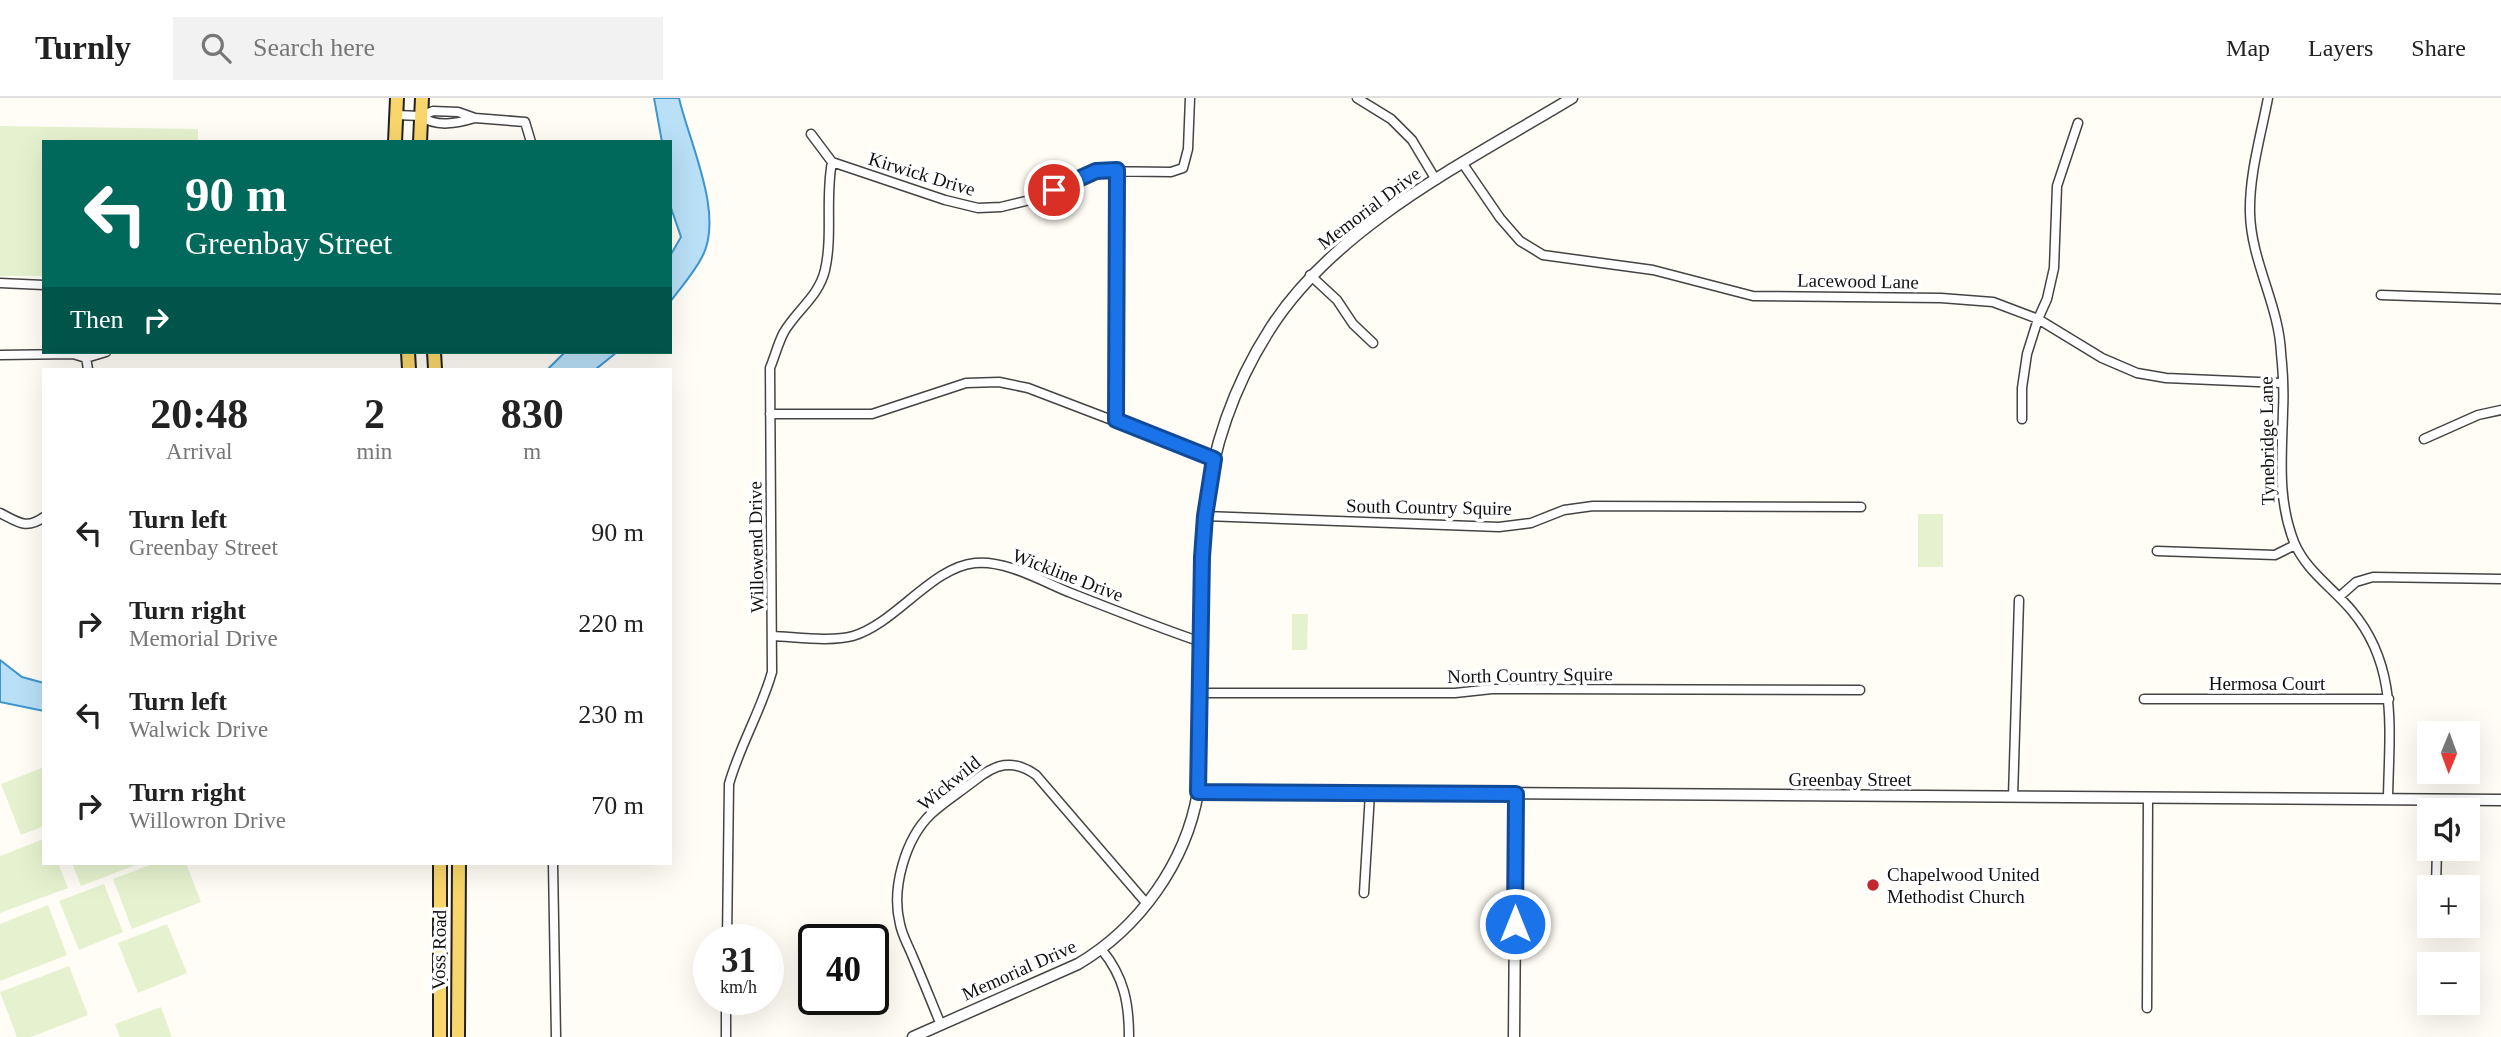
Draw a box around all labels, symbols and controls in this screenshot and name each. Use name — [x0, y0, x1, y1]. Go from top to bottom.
search box — [173, 17, 663, 80]
icon: search — [197, 29, 235, 67]
text: Turnly — [35, 30, 131, 66]
text: Search here — [253, 33, 375, 62]
text: Map — [2226, 35, 2270, 61]
text: Layers — [2308, 35, 2373, 61]
text: Share — [2411, 35, 2466, 61]
street label: Kirwick Drive — [866, 148, 978, 200]
pin — [1024, 160, 1084, 220]
street label: Memorial Drive — [1314, 163, 1424, 253]
text: 90 m — [185, 167, 287, 222]
icon: left — [70, 168, 161, 259]
icon: arrive — [1035, 171, 1073, 209]
text: Greenbay Street — [185, 225, 392, 261]
street label: Lacewood Lane — [1797, 269, 1919, 293]
icon: right — [137, 301, 175, 339]
text: Then — [70, 305, 123, 334]
street label: Tynebridge Lane — [2255, 376, 2279, 506]
text: 20:48 — [150, 391, 248, 437]
text: 2 — [364, 391, 385, 437]
text: 830 — [501, 391, 564, 437]
text: Arrival — [166, 439, 233, 464]
text: min — [357, 439, 392, 464]
text: m — [523, 439, 541, 464]
street label: Willowend Drive — [744, 481, 768, 613]
street label: South Country Squire — [1346, 495, 1512, 519]
text: Turn left — [129, 505, 227, 534]
icon: left — [70, 514, 108, 552]
text: 90 m — [591, 518, 644, 547]
text: Greenbay Street — [129, 535, 278, 560]
street label: Wickline Drive — [1010, 544, 1126, 606]
text: Turn right — [129, 596, 246, 625]
icon: right — [70, 605, 108, 643]
text: 220 m — [578, 609, 644, 638]
text: Memorial Drive — [129, 626, 278, 651]
street label: North Country Squire — [1447, 663, 1613, 687]
street label: Hermosa Court — [2209, 673, 2326, 694]
text: Turn left — [129, 687, 227, 716]
icon: left — [70, 696, 108, 734]
text: 230 m — [578, 700, 644, 729]
text: Walwick Drive — [129, 717, 268, 742]
north arrow — [2417, 721, 2480, 784]
map controls — [2417, 721, 2480, 1015]
street label: Wickwild — [914, 751, 985, 814]
street label: Greenbay Street — [1789, 769, 1912, 790]
text: Turn right — [129, 778, 246, 807]
icon: right — [70, 787, 108, 825]
text: 70 m — [591, 791, 644, 820]
button: sound — [2417, 798, 2480, 861]
text: Willowron Drive — [129, 808, 286, 833]
place label: Chapelwood United Methodist Church — [1887, 864, 2040, 907]
button: + — [2417, 875, 2480, 938]
marker: Chapelwood United Methodist Church — [1865, 877, 1881, 893]
position arrow — [1478, 887, 1552, 961]
street label: Voss Road — [428, 909, 450, 990]
speed limit sign: 40 — [798, 924, 889, 1015]
street label: Memorial Drive — [959, 935, 1079, 1005]
text: 31 — [721, 941, 756, 980]
button: − — [2417, 952, 2480, 1015]
text: km/h — [720, 977, 757, 997]

